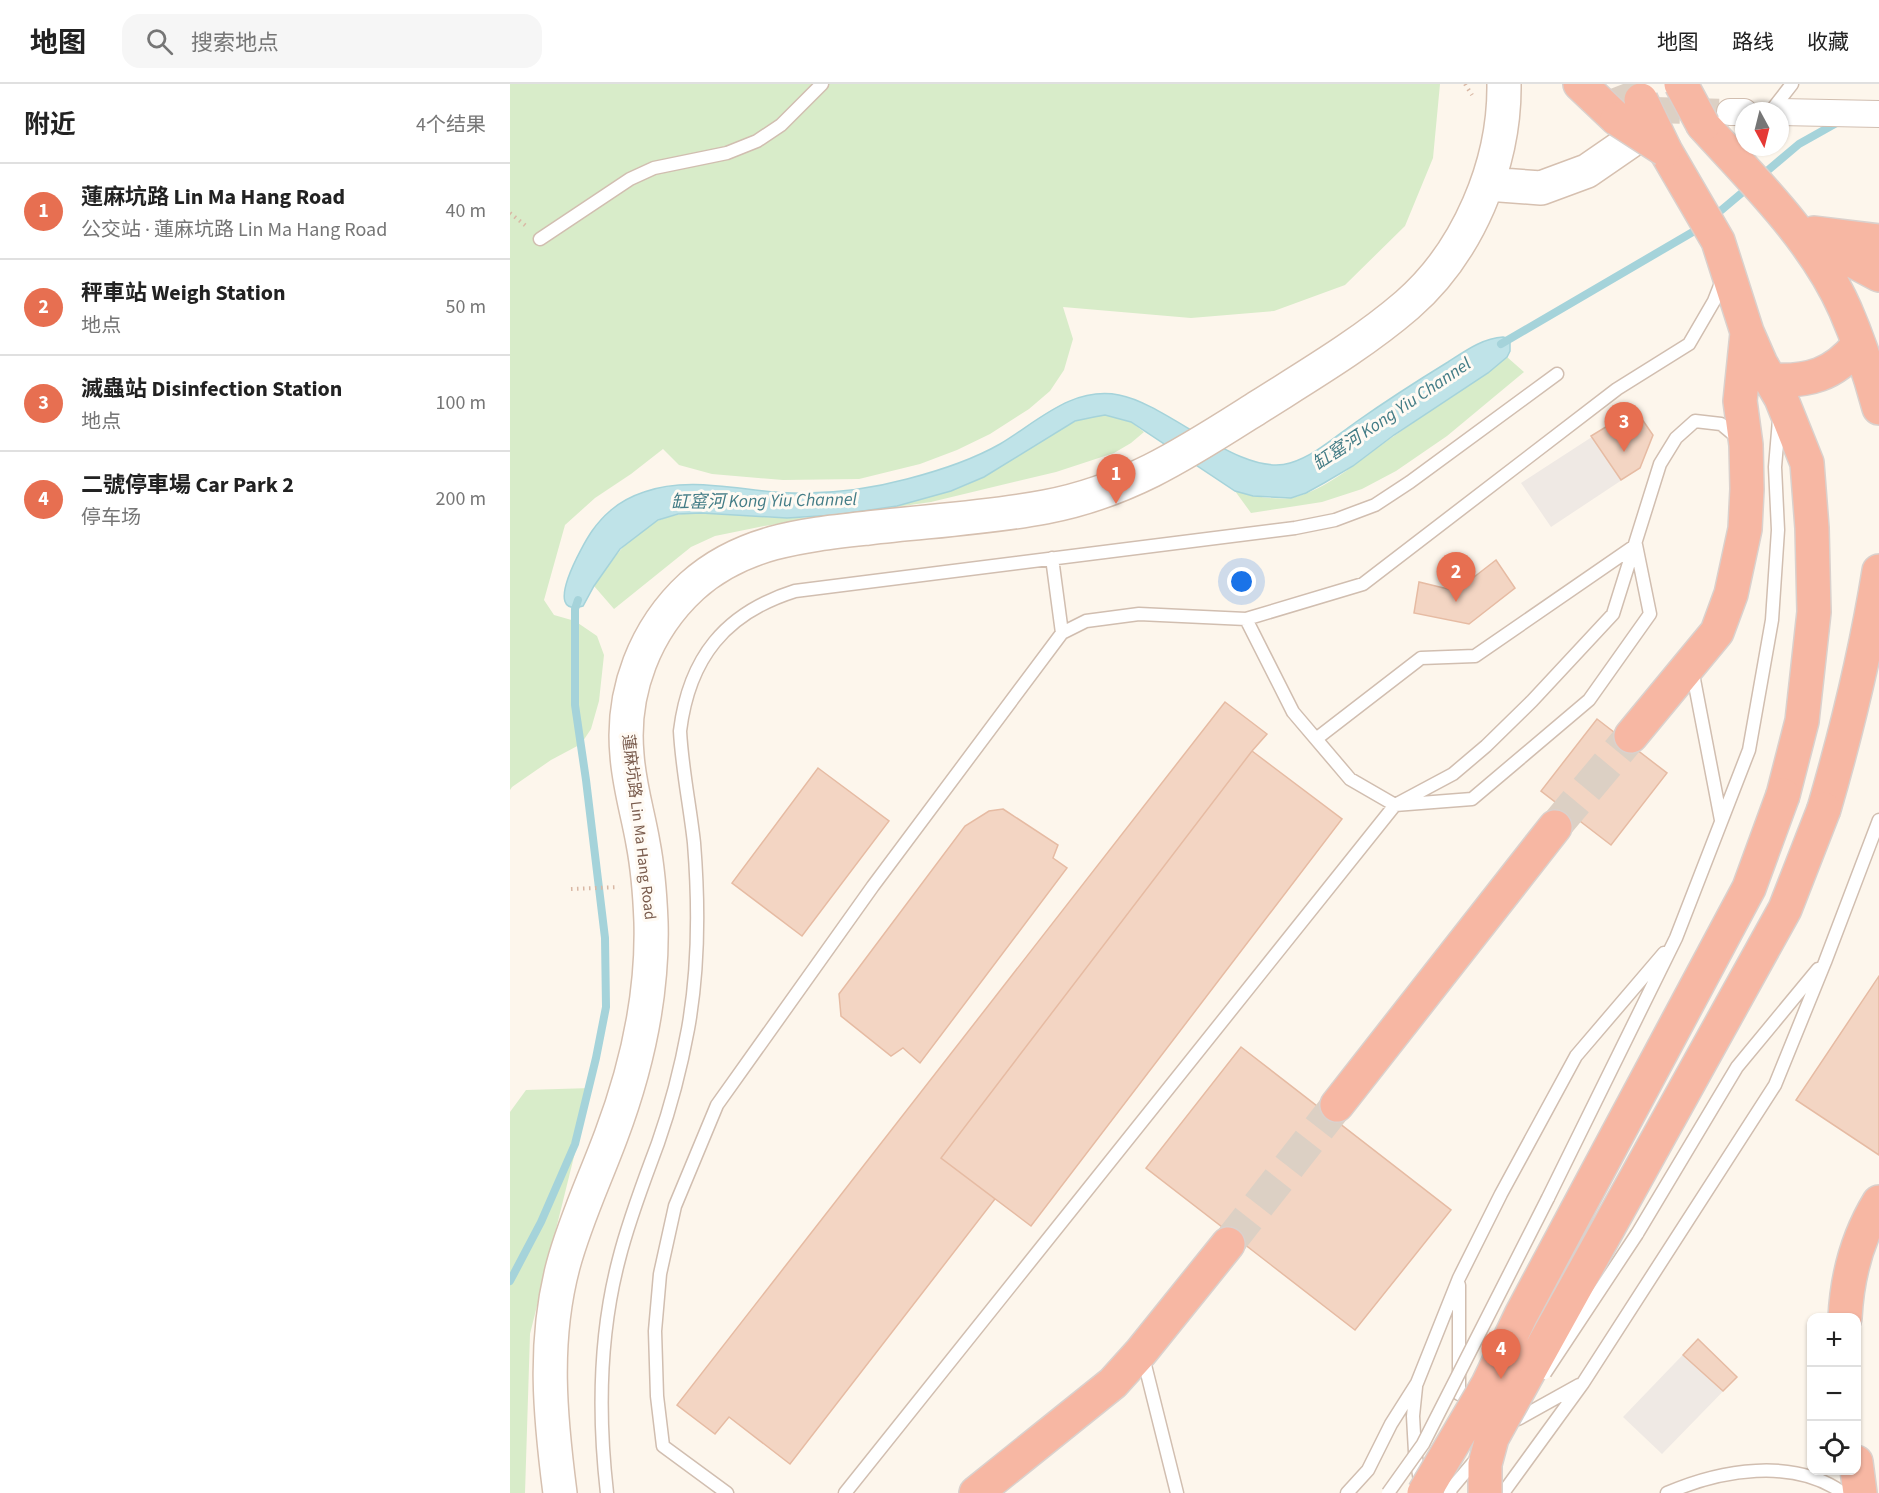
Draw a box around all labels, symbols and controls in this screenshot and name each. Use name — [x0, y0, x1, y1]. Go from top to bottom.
search box — [122, 14, 542, 68]
text: 地图 — [30, 23, 86, 63]
icon: search — [143, 25, 176, 58]
text: 搜索地点 — [191, 27, 279, 59]
text: 地图 — [1657, 27, 1699, 57]
text: 路线 — [1732, 27, 1774, 57]
text: 收藏 — [1807, 27, 1849, 57]
north arrow — [1735, 102, 1789, 156]
text: 附近 — [24, 106, 76, 143]
text: 4个结果 — [416, 111, 486, 139]
text: 蓮麻坑路 Lin Ma Hang Road — [81, 181, 345, 213]
text: 1 — [38, 197, 49, 225]
text: 40 m — [446, 197, 486, 225]
text: 公交站 · 蓮麻坑路 Lin Ma Hang Road — [81, 216, 387, 244]
text: 秤車站 Weigh Station — [81, 277, 286, 309]
text: 2 — [38, 293, 49, 321]
text: 50 m — [446, 293, 486, 321]
text: 地点 — [81, 312, 121, 340]
water label: 缸窰河 Kong Yiu Channel — [1308, 351, 1476, 476]
text: 滅蟲站 Disinfection Station — [81, 373, 342, 405]
text: 3 — [38, 389, 49, 417]
text: 100 m — [436, 389, 486, 417]
pin: 3 — [1604, 402, 1644, 452]
text: 地点 — [81, 408, 121, 436]
pin: 1 — [1096, 454, 1136, 504]
text: 二號停車場 Car Park 2 — [81, 469, 294, 501]
text: 4 — [38, 485, 49, 513]
text: 200 m — [436, 485, 486, 513]
water label: 缸窰河 Kong Yiu Channel — [671, 487, 858, 515]
text: 停车场 — [81, 504, 141, 532]
pin: 2 — [1436, 552, 1476, 602]
your location — [1227, 567, 1256, 596]
street label: 蓮麻坑路 Lin Ma Hang Road — [617, 733, 661, 921]
map controls — [1807, 1313, 1861, 1475]
button: + — [1807, 1313, 1861, 1367]
pin: 4 — [1482, 1330, 1520, 1379]
button: − — [1807, 1367, 1861, 1421]
button: locate — [1807, 1421, 1861, 1475]

